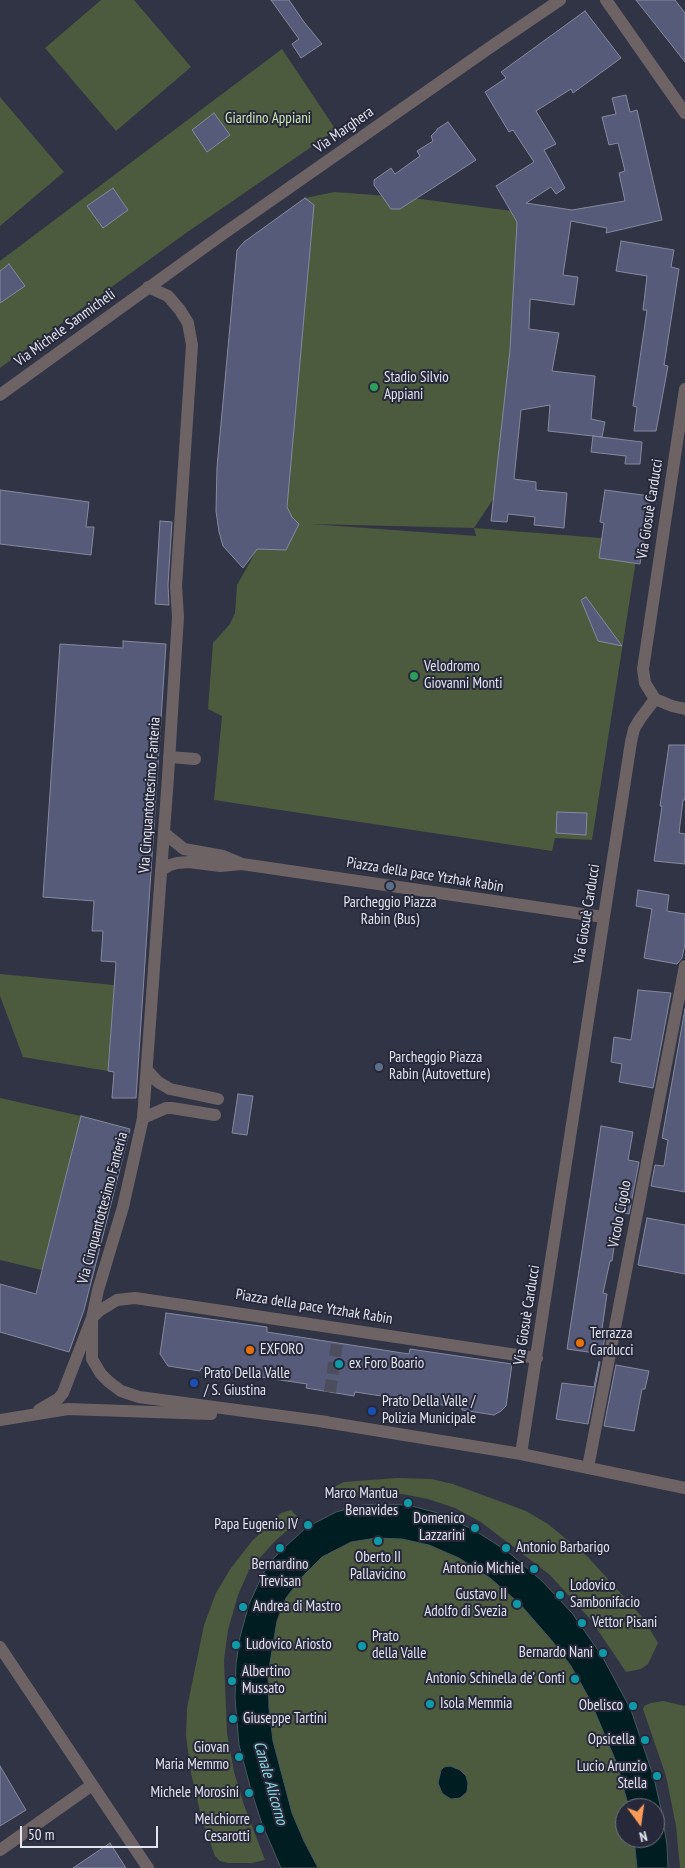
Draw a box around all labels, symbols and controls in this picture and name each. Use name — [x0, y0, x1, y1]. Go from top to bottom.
street label: Via Marghera — [311, 103, 377, 157]
park label: Giardino Appiani — [225, 110, 311, 128]
street label: Via Michele Sanmicheli — [11, 285, 119, 371]
place label: Stadio Silvio Appiani — [384, 369, 449, 404]
marker: Stadio Silvio Appiani — [368, 381, 380, 393]
street label: Via Giosuè Carducci — [633, 458, 667, 560]
place label: Velodromo Giovanni Monti — [424, 658, 502, 693]
marker: Velodromo Giovanni Monti — [408, 670, 420, 682]
street label: Via Cinquantottesimo Fanteria — [136, 716, 164, 874]
street label: Piazza della pace Ytzhak Rabin — [345, 854, 505, 896]
street label: Via Giosuè Carducci — [570, 863, 604, 965]
marker: Parcheggio Piazza Rabin (Bus) — [384, 880, 396, 892]
place label: Parcheggio Piazza Rabin (Bus) — [343, 894, 437, 929]
place label: Parcheggio Piazza Rabin (Autovetture) — [389, 1049, 490, 1084]
marker: Parcheggio Piazza Rabin (Autovetture) — [373, 1061, 385, 1073]
street label: Via Cinquantottesimo Fanteria — [74, 1130, 132, 1286]
street label: Vicolo Cigolo — [605, 1179, 635, 1249]
street label: Via Giosuè Carducci — [510, 1264, 544, 1366]
street label: Piazza della pace Ytzhak Rabin — [234, 1286, 394, 1328]
place label: Terrazza Carducci — [590, 1325, 633, 1360]
marker: Terrazza Carducci — [574, 1337, 586, 1349]
place label: EXFORO — [260, 1341, 303, 1359]
marker: EXFORO — [244, 1344, 256, 1356]
place label: ex Foro Boario — [349, 1355, 424, 1373]
marker: ex Foro Boario — [333, 1358, 345, 1370]
place label: Prato Della Valle / S. Giustina — [204, 1365, 290, 1400]
marker: Prato Della Valle / S. Giustina — [188, 1377, 200, 1389]
place label: Prato Della Valle / Polizia Municipale — [382, 1393, 476, 1428]
marker: Prato Della Valle / Polizia Municipale — [366, 1405, 378, 1417]
place label: Marco Mantua Benavides — [325, 1485, 398, 1520]
marker: Marco Mantua Benavides — [402, 1497, 414, 1509]
place label: Domenico Lazzarini — [413, 1510, 465, 1545]
place label: Papa Eugenio IV — [214, 1516, 298, 1534]
marker: Papa Eugenio IV — [302, 1519, 314, 1531]
marker: Domenico Lazzarini — [469, 1522, 481, 1534]
marker: Oberto II Pallavicino — [372, 1535, 384, 1547]
place label: Antonio Barbarigo — [516, 1539, 610, 1557]
marker: Bernardino Trevisan — [274, 1542, 286, 1554]
marker: Antonio Barbarigo — [500, 1542, 512, 1554]
place label: Oberto II Pallavicino — [350, 1549, 406, 1584]
place label: Bernardino Trevisan — [252, 1556, 308, 1591]
place label: Antonio Michiel — [443, 1560, 524, 1578]
marker: Antonio Michiel — [528, 1563, 540, 1575]
place label: Lodovico Sambonifacio — [570, 1577, 640, 1612]
place label: Gustavo II Adolfo di Svezia — [424, 1586, 507, 1621]
marker: Lodovico Sambonifacio — [554, 1589, 566, 1601]
place label: Andrea di Mastro — [253, 1598, 341, 1616]
marker: Gustavo II Adolfo di Svezia — [511, 1598, 523, 1610]
marker: Andrea di Mastro — [237, 1601, 249, 1613]
place label: Vettor Pisani — [592, 1614, 657, 1632]
marker: Vettor Pisani — [576, 1617, 588, 1629]
place label: Prato della Valle — [372, 1628, 426, 1663]
place label: Ludovico Ariosto — [246, 1636, 332, 1654]
marker: Ludovico Ariosto — [230, 1639, 242, 1651]
marker: Prato della Valle — [356, 1640, 368, 1652]
place label: Bernardo Nani — [519, 1644, 593, 1662]
marker: Bernardo Nani — [597, 1647, 609, 1659]
place label: Albertino Mussato — [242, 1663, 290, 1698]
place label: Antonio Schinella de’ Conti — [426, 1670, 565, 1688]
marker: Antonio Schinella de’ Conti — [569, 1673, 581, 1685]
marker: Albertino Mussato — [226, 1675, 238, 1687]
place label: Isola Memmia — [440, 1695, 512, 1713]
place label: Obelisco — [579, 1697, 623, 1715]
marker: Isola Memmia — [424, 1698, 436, 1710]
marker: Obelisco — [627, 1700, 639, 1712]
place label: Giuseppe Tartini — [243, 1710, 327, 1728]
marker: Giuseppe Tartini — [227, 1713, 239, 1725]
place label: Opsicella — [588, 1731, 635, 1749]
marker: Opsicella — [639, 1734, 651, 1746]
place label: Giovan Maria Memmo — [155, 1739, 229, 1774]
water label: Canale Alicorno — [249, 1739, 291, 1827]
marker: Giovan Maria Memmo — [233, 1751, 245, 1763]
place label: Lucio Arunzio Stella — [577, 1758, 647, 1793]
marker: Lucio Arunzio Stella — [651, 1770, 663, 1782]
place label: Michele Morosini — [150, 1784, 239, 1802]
marker: Michele Morosini — [243, 1787, 255, 1799]
north arrow — [615, 1798, 665, 1848]
place label: Melchiorre Cesarotti — [195, 1811, 250, 1846]
scale bar — [22, 1816, 160, 1848]
marker: Melchiorre Cesarotti — [254, 1823, 266, 1835]
text: 50 m — [28, 1825, 54, 1844]
text: N — [638, 1827, 649, 1846]

